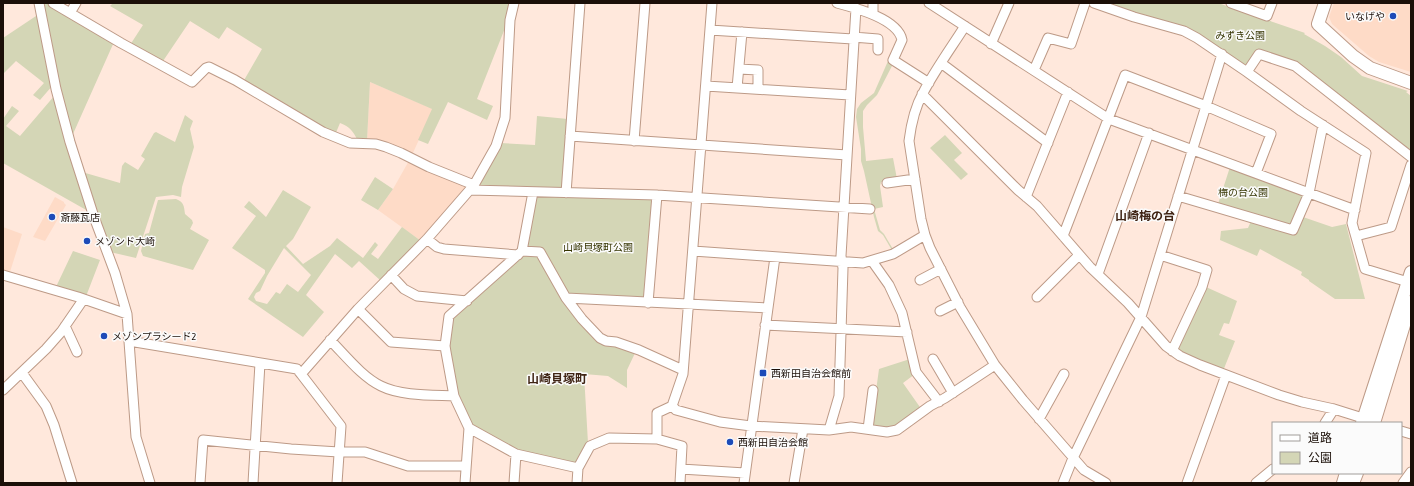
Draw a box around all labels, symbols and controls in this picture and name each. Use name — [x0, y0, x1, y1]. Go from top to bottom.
place label: いなげや — [1345, 11, 1385, 22]
marker: いなげや — [1388, 11, 1398, 21]
park label: みずき公園 — [1215, 30, 1265, 41]
park label: 梅の台公園 — [1218, 187, 1268, 198]
district label: 山崎梅の台 — [1115, 209, 1175, 223]
marker: 斎藤瓦店 — [47, 212, 57, 222]
place label: 斎藤瓦店 — [60, 212, 100, 223]
marker: メゾンド大崎 — [82, 236, 92, 246]
place label: メゾンド大崎 — [95, 236, 155, 247]
park label: 山崎貝塚町公園 — [563, 242, 633, 253]
marker: メゾンプラシード2 — [99, 331, 109, 341]
place label: メゾンプラシード2 — [112, 331, 196, 342]
marker: 西新田自治会館前 — [758, 368, 768, 378]
place label: 西新田自治会館前 — [771, 368, 851, 379]
district label: 山崎貝塚町 — [527, 372, 587, 386]
legend — [1272, 422, 1402, 474]
text: 道路 — [1308, 431, 1332, 445]
marker: 西新田自治会館 — [725, 437, 735, 447]
place label: 西新田自治会館 — [738, 437, 808, 448]
text: 公園 — [1308, 451, 1332, 465]

